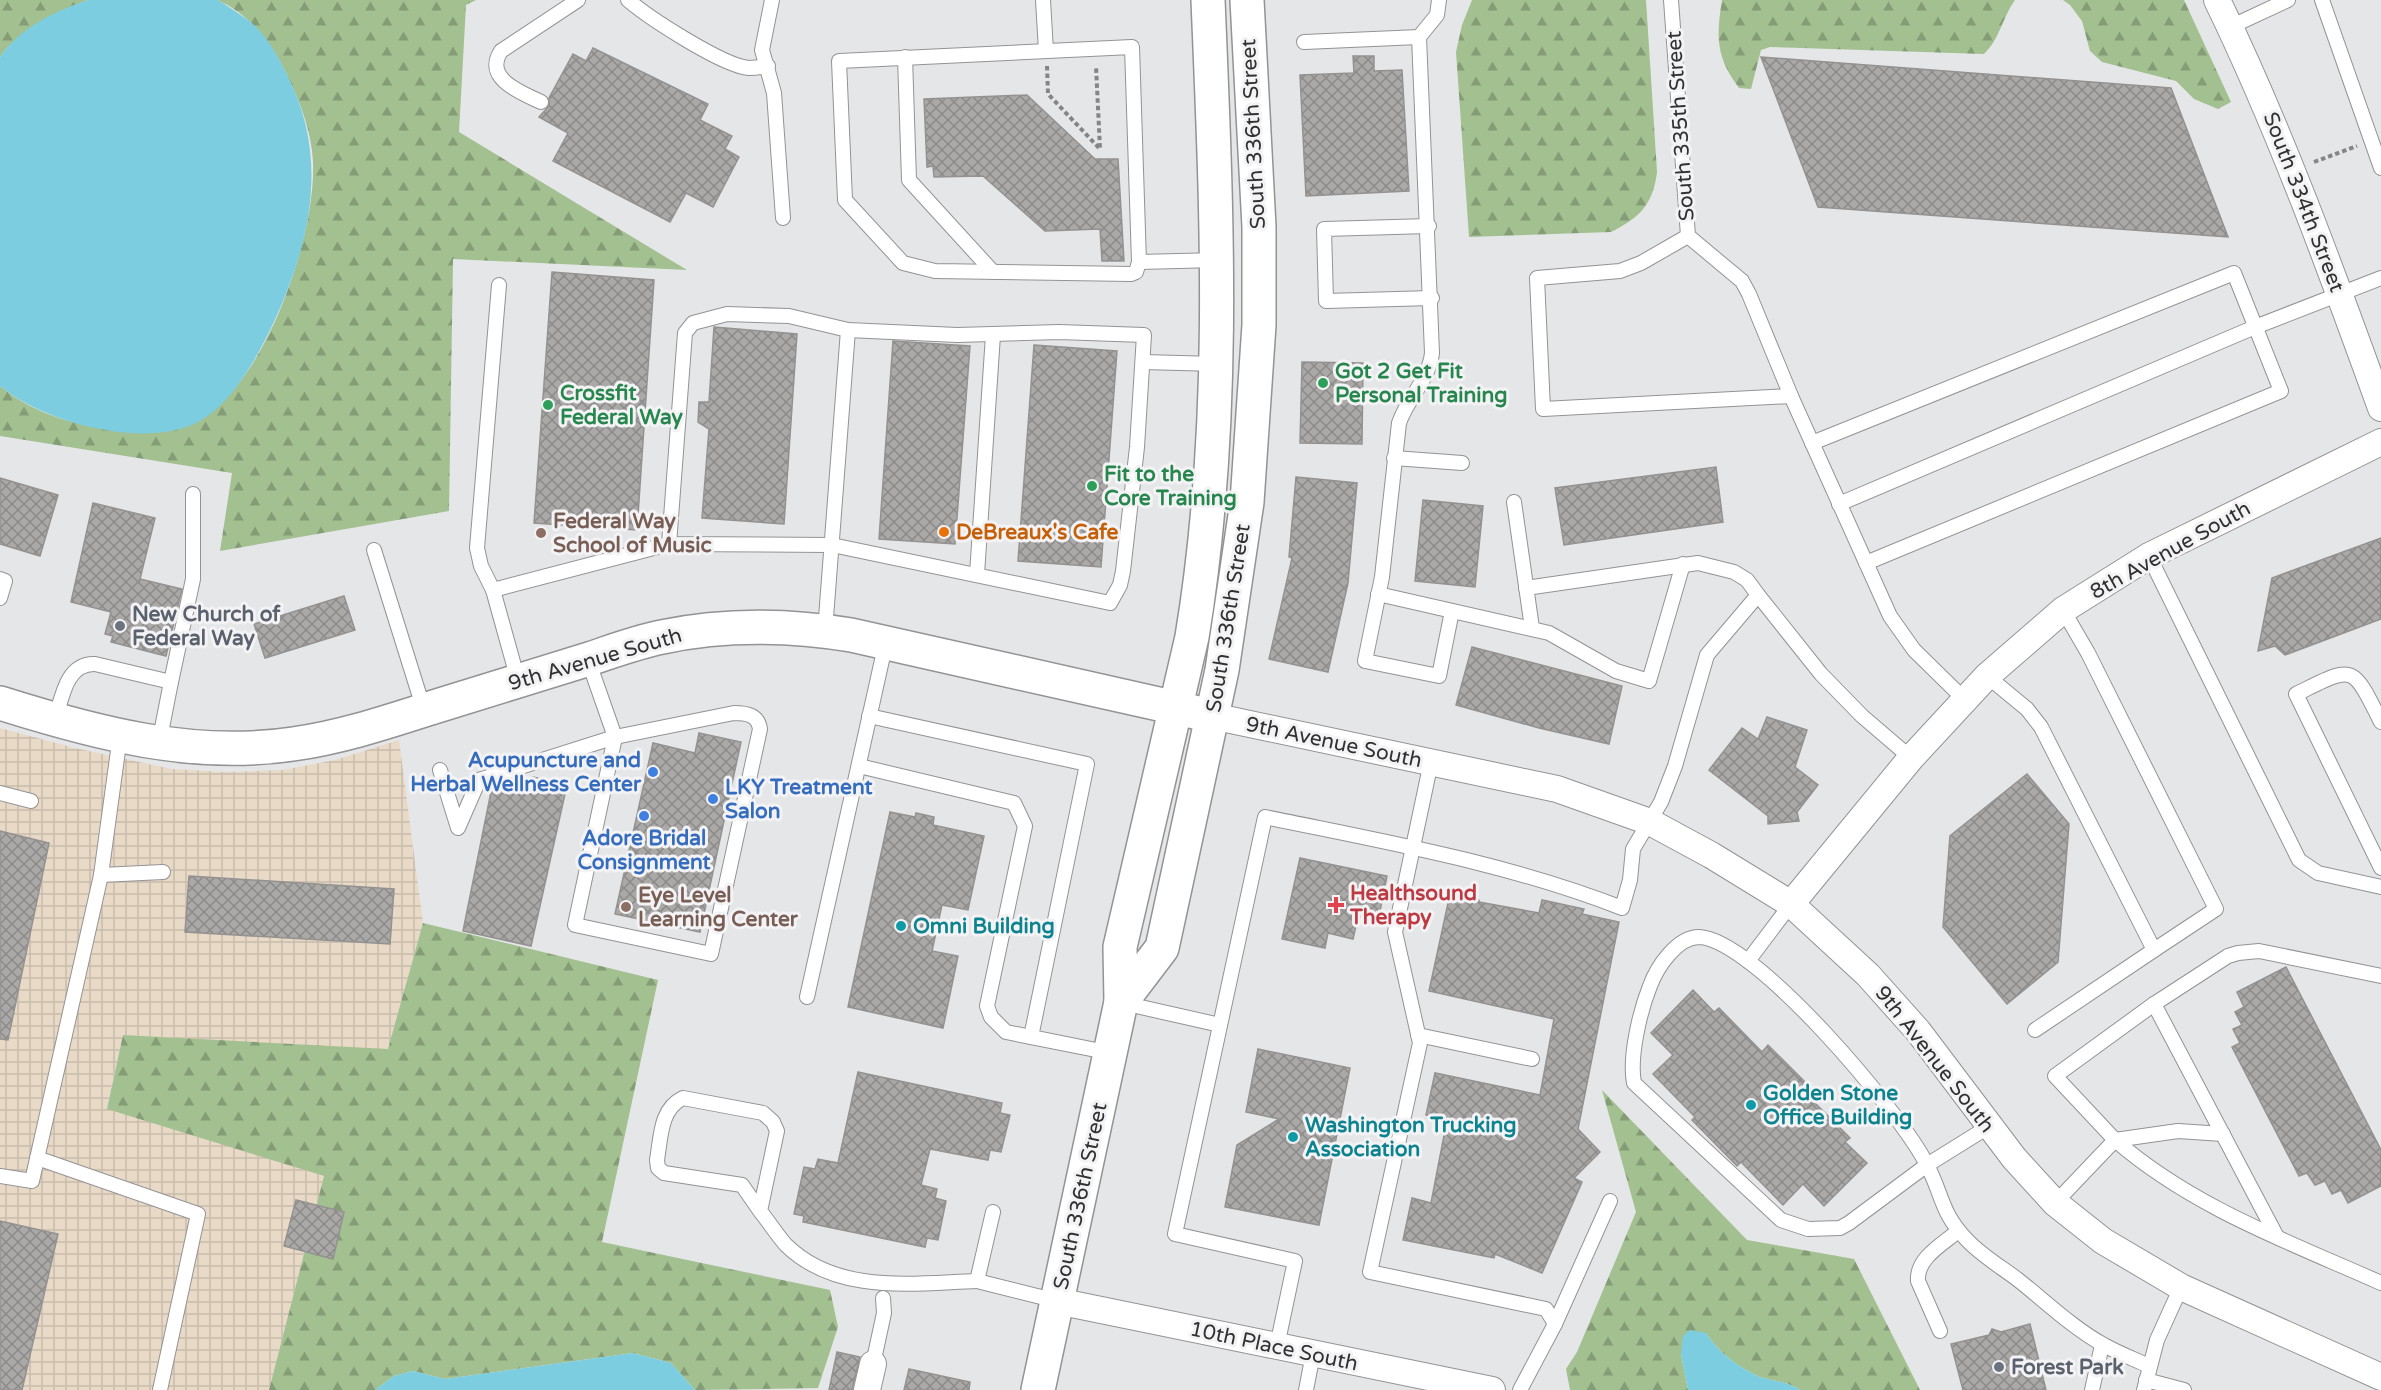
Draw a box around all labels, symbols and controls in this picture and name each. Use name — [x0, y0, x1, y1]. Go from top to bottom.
street label: South 335th Street — [1661, 30, 1700, 222]
street label: South 336th Street — [1236, 38, 1271, 230]
street label: South 334th Street — [2258, 109, 2349, 296]
place label: Got 2 Get Fit Personal Training — [1335, 359, 1508, 408]
marker: Got 2 Get Fit Personal Training — [1316, 376, 1330, 390]
place label: Crossfit Federal Way — [560, 381, 683, 430]
marker: Crossfit Federal Way — [541, 398, 555, 412]
place label: Fit to the Core Training — [1104, 462, 1237, 511]
marker: Fit to the Core Training — [1085, 479, 1099, 493]
street label: 8th Avenue South — [2086, 496, 2255, 605]
place label: Federal Way School of Music — [553, 509, 712, 558]
place label: DeBreaux's Cafe — [956, 520, 1118, 545]
street label: South 336th Street — [1201, 522, 1256, 714]
marker: DeBreaux's Cafe — [937, 525, 951, 539]
marker: Federal Way School of Music — [534, 526, 548, 540]
place label: New Church of Federal Way — [132, 602, 281, 651]
marker: New Church of Federal Way — [113, 619, 127, 633]
street label: 9th Avenue South — [505, 623, 685, 696]
street label: 9th Avenue South — [1244, 712, 1424, 773]
place label: Acupuncture and Herbal Wellness Center — [410, 748, 642, 797]
marker: Acupuncture and Herbal Wellness Center — [646, 765, 660, 779]
place label: LKY Treatment Salon — [725, 775, 872, 824]
marker: LKY Treatment Salon — [706, 792, 720, 806]
marker: Adore Bridal Consignment — [637, 809, 651, 823]
place label: Adore Bridal Consignment — [578, 826, 710, 875]
place label: Healthsound Therapy — [1349, 881, 1477, 930]
place label: Eye Level Learning Center — [638, 883, 799, 932]
marker: Healthsound Therapy — [1327, 896, 1345, 914]
marker: Eye Level Learning Center — [619, 900, 633, 914]
place label: Omni Building — [913, 914, 1055, 939]
marker: Omni Building — [894, 919, 908, 933]
street label: 9th Avenue South — [1870, 981, 2000, 1138]
place label: Golden Stone Office Building — [1763, 1081, 1912, 1130]
marker: Golden Stone Office Building — [1744, 1098, 1758, 1112]
street label: South 336th Street — [1048, 1100, 1113, 1292]
place label: Washington Trucking Association — [1305, 1113, 1517, 1162]
marker: Washington Trucking Association — [1286, 1130, 1300, 1144]
street label: 10th Place South — [1187, 1316, 1360, 1377]
place label: Forest Park — [2011, 1355, 2124, 1380]
marker: Forest Park — [1992, 1360, 2006, 1374]

